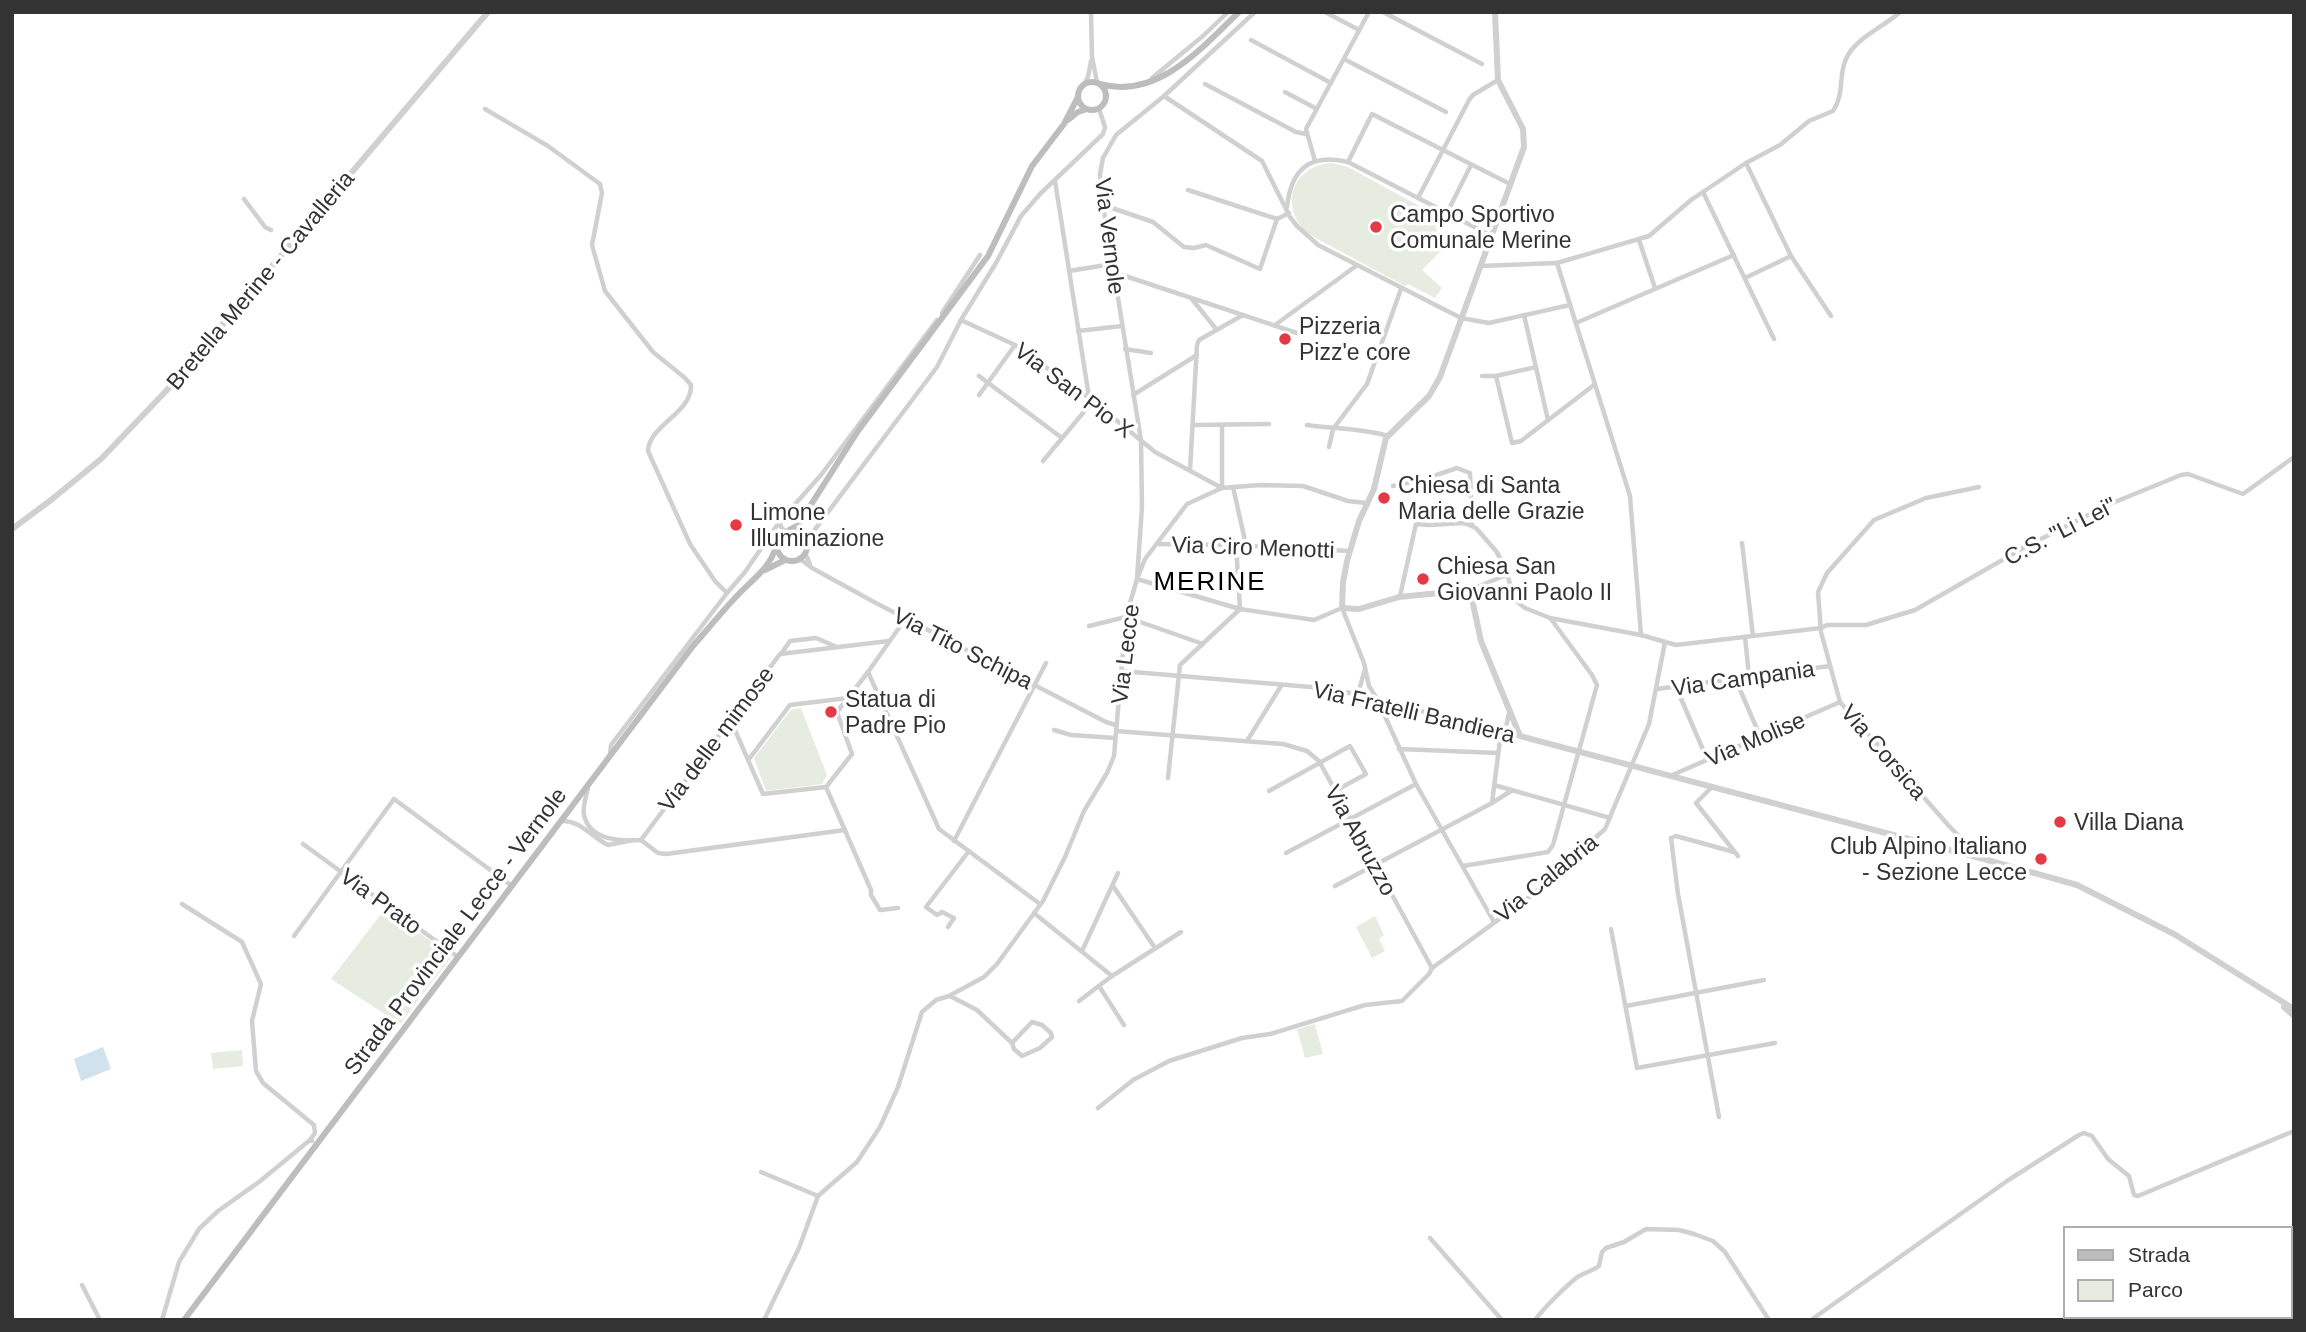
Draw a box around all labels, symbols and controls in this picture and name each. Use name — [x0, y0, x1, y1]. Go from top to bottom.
street label: Bretella Merine - Cavalleria — [161, 165, 359, 395]
street label: Via Vernole — [1090, 176, 1130, 296]
place label: Campo Sportivo Comunale Merine — [1390, 201, 1572, 253]
marker: Campo Sportivo Comunale Merine — [1368, 219, 1384, 235]
place label: Pizzeria Pizz'e core — [1299, 313, 1411, 365]
marker: Pizzeria Pizz'e core — [1277, 331, 1293, 347]
street label: Via San Pio X — [1010, 337, 1138, 443]
place label: Chiesa di Santa Maria delle Grazie — [1398, 472, 1585, 524]
marker: Chiesa di Santa Maria delle Grazie — [1376, 490, 1392, 506]
street label: C.S. "Li Lei" — [2000, 492, 2120, 570]
place label: Limone Illuminazione — [750, 499, 884, 551]
marker: Limone Illuminazione — [728, 517, 744, 533]
street label: Via Ciro Menotti — [1171, 531, 1335, 563]
place label: Chiesa San Giovanni Paolo II — [1437, 553, 1612, 605]
district label: MERINE — [1153, 566, 1267, 596]
marker: Chiesa San Giovanni Paolo II — [1415, 571, 1431, 587]
street label: Via Tito Schipa — [889, 602, 1037, 694]
street label: Via Lecce — [1106, 602, 1144, 706]
street label: Via Campania — [1670, 655, 1816, 701]
street label: Via delle mimose — [653, 661, 779, 817]
street label: Via Fratelli Bandiera — [1310, 676, 1518, 748]
place label: Statua di Padre Pio — [845, 686, 946, 738]
street label: Via Corsica — [1836, 699, 1932, 805]
marker: Statua di Padre Pio — [823, 704, 839, 720]
street label: Via Molise — [1701, 706, 1809, 772]
street label: Via Abruzzo — [1320, 780, 1402, 900]
street label: Strada Provinciale Lecce - Vernole — [338, 782, 572, 1080]
place label: Villa Diana — [2074, 809, 2184, 835]
marker: Villa Diana — [2052, 814, 2068, 830]
street label: Via Calabria — [1489, 828, 1603, 927]
place label: Club Alpino Italiano - Sezione Lecce — [1830, 833, 2027, 885]
marker: Club Alpino Italiano - Sezione Lecce — [2033, 851, 2049, 867]
street label: Via Prato — [335, 863, 427, 939]
legend — [2064, 1227, 2292, 1318]
text: Strada — [2128, 1243, 2190, 1266]
text: Parco — [2128, 1278, 2183, 1301]

